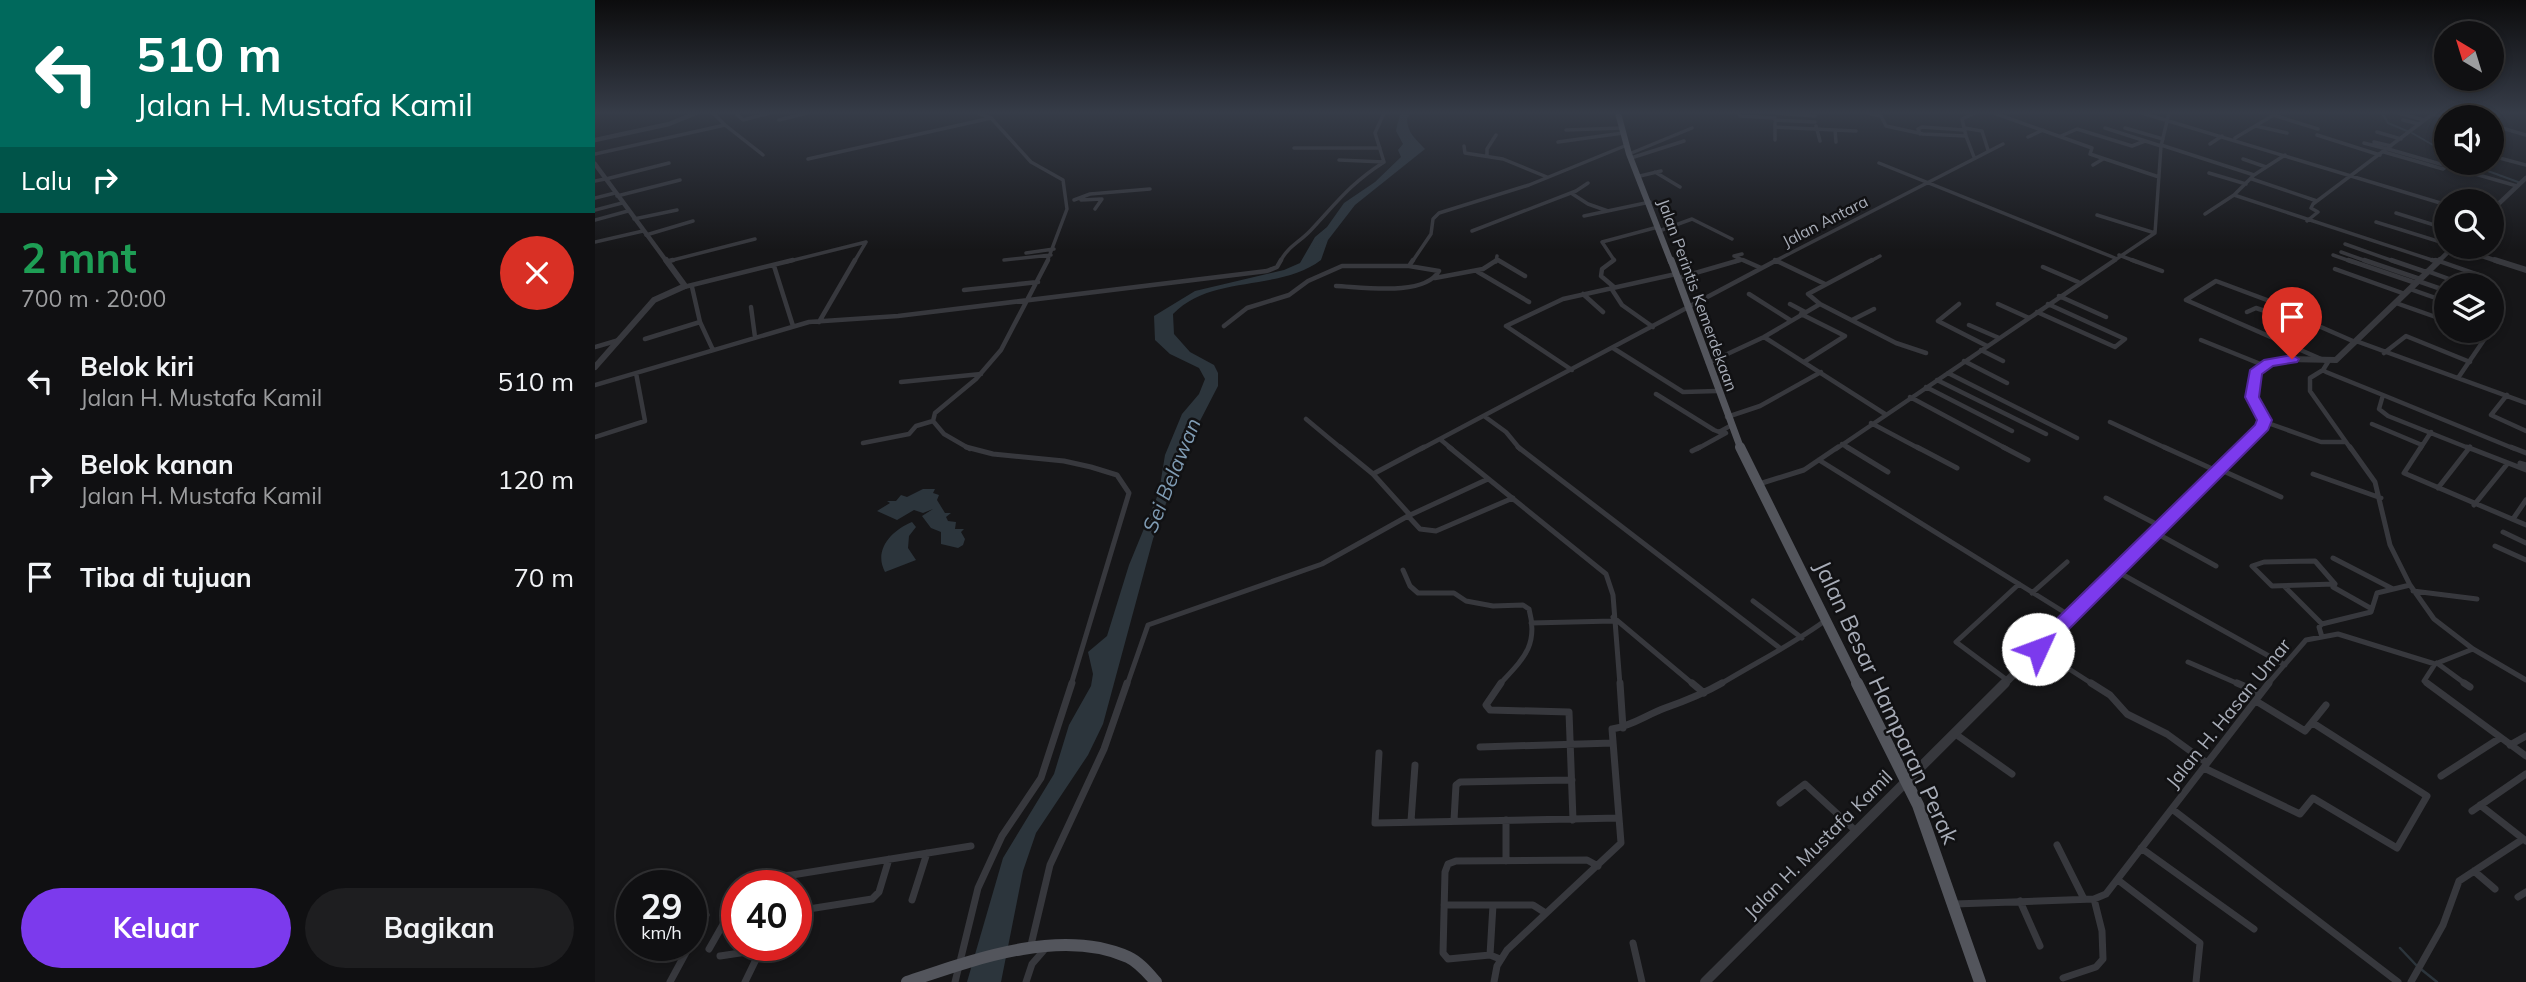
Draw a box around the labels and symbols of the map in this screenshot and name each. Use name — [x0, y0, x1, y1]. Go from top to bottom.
north arrow — [2434, 21, 2504, 91]
street label: Jalan Antara — [1779, 191, 1871, 251]
street label: Jalan Perintis Kemerdekaan — [1654, 196, 1742, 394]
pin — [2262, 287, 2322, 359]
water label: Sei Belawan — [1136, 414, 1206, 536]
street label: Jalan Besar Hamparan Perak — [1808, 556, 1966, 849]
position arrow — [2001, 612, 2075, 686]
street label: Jalan H. Hasan Umar — [2160, 633, 2296, 793]
street label: Jalan H. Mustafa Kamil — [1739, 765, 1897, 923]
speed limit sign: 40 — [721, 870, 812, 961]

